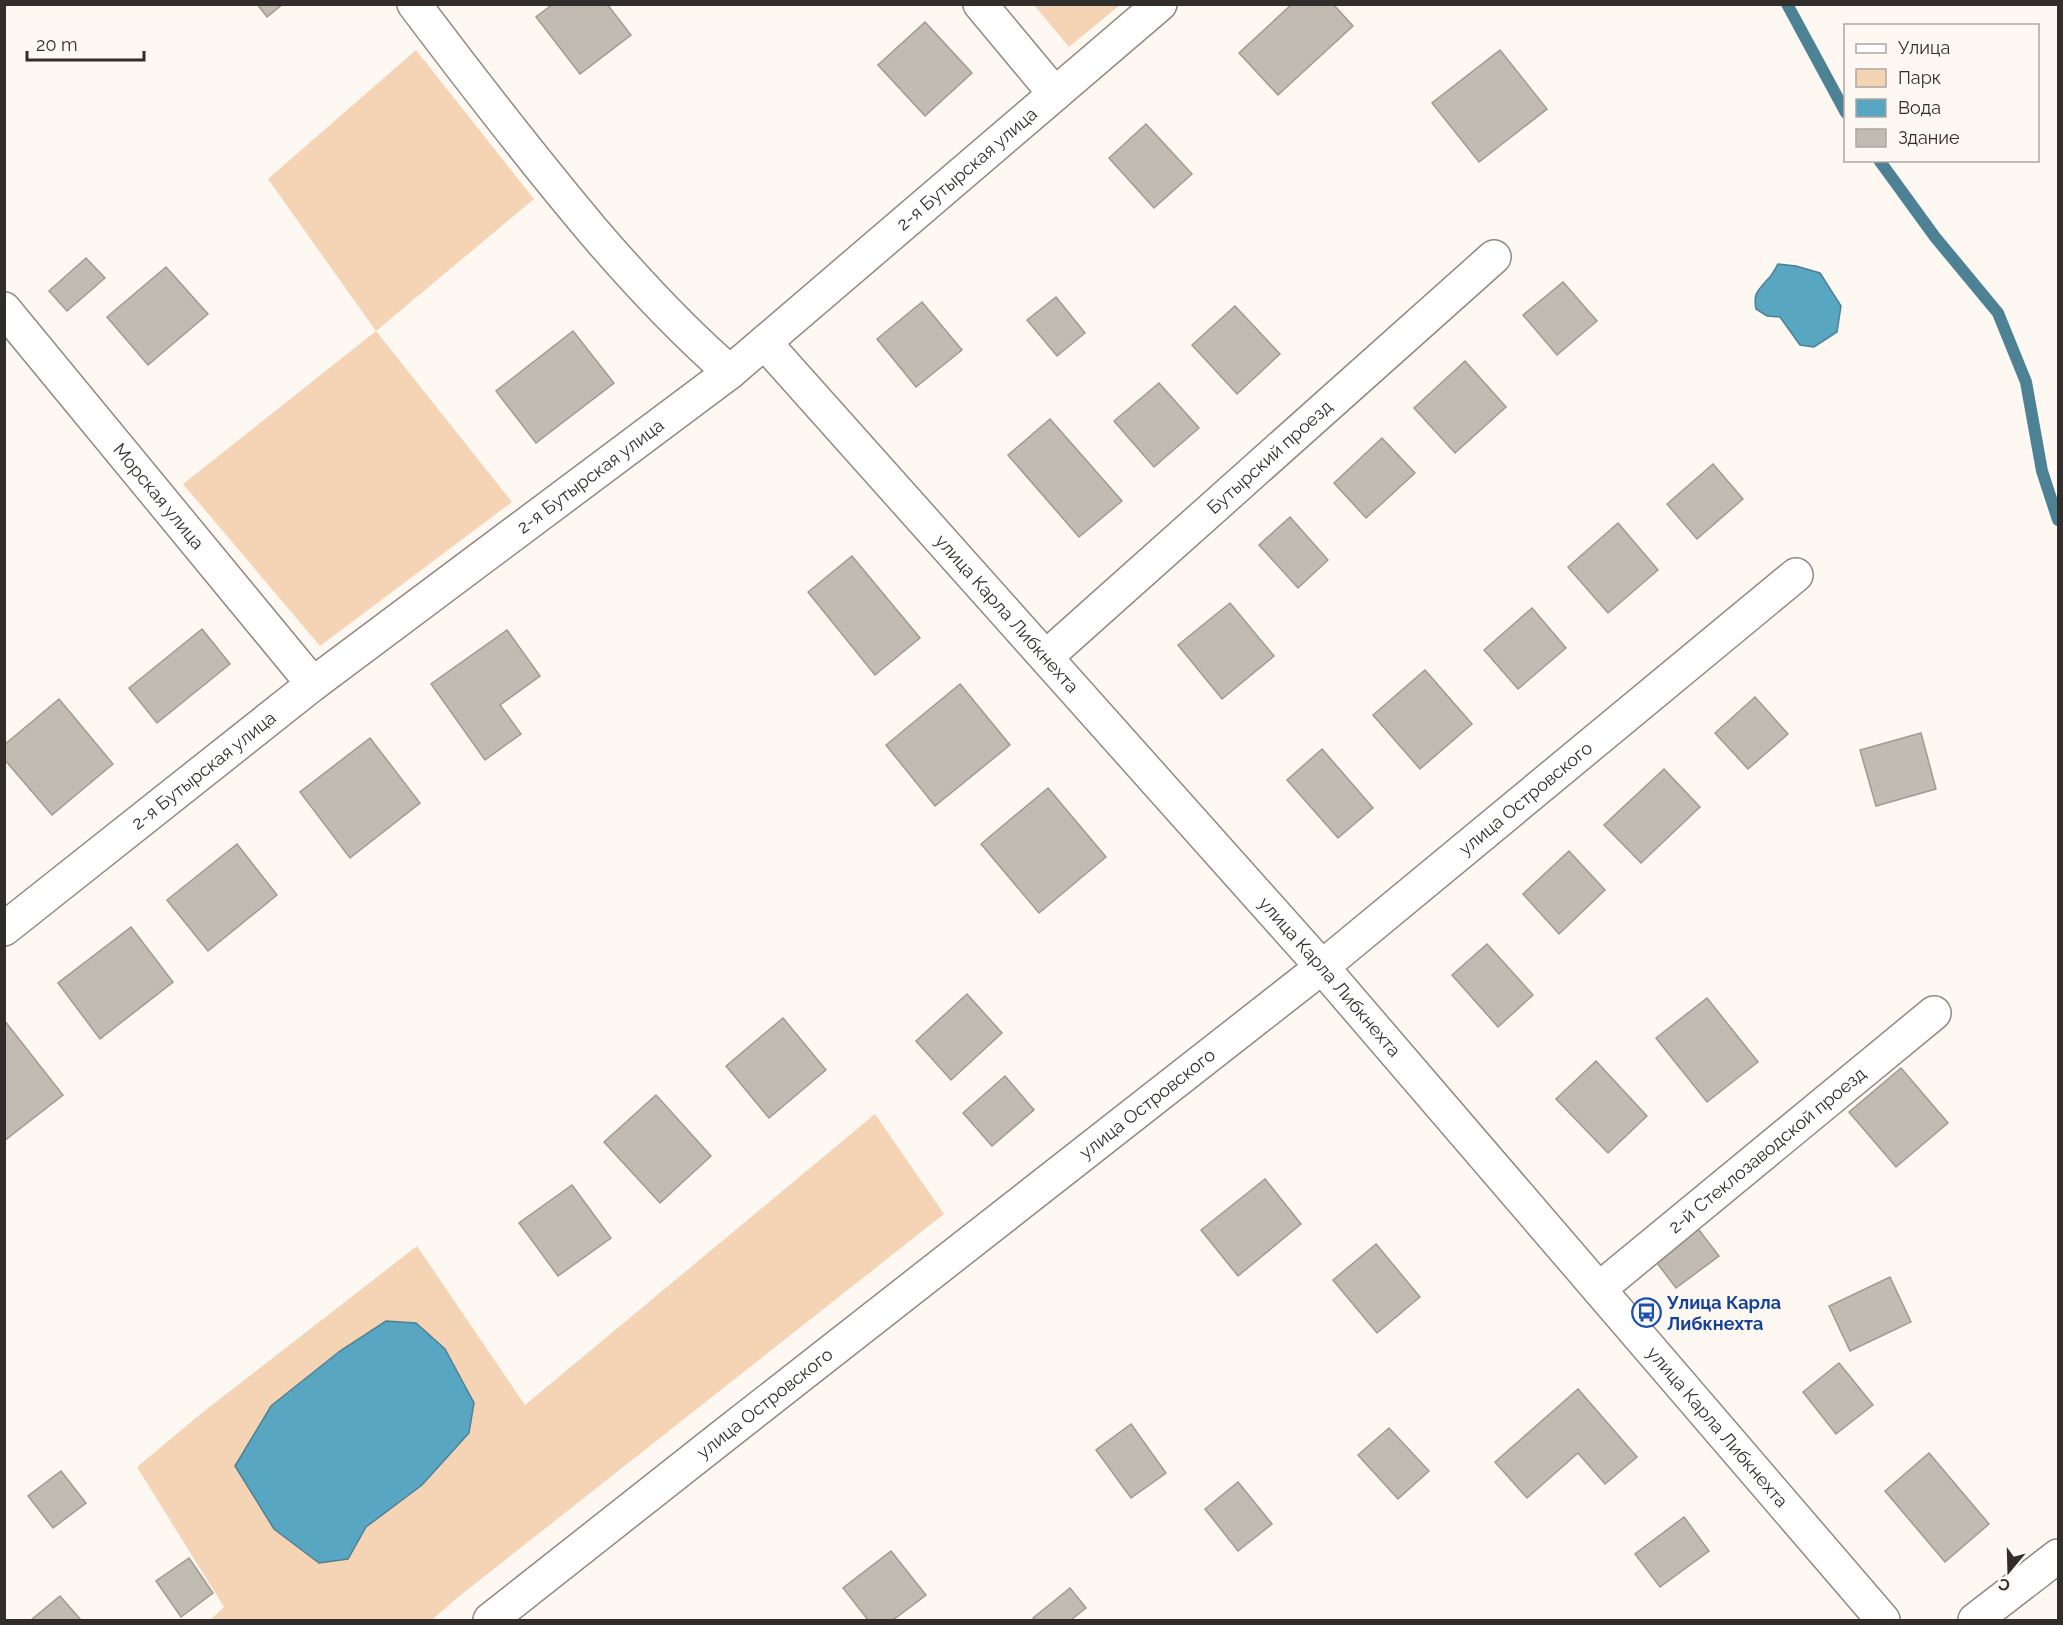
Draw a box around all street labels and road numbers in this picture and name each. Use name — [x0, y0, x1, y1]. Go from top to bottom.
street label: 2-я Бутырская улица — [892, 103, 1041, 235]
street label: Бутырский проезд — [1203, 396, 1336, 518]
street label: 2-я Бутырская улица — [513, 414, 668, 538]
street label: Морская улица — [109, 439, 209, 553]
street label: улица Карла Либкнехта — [931, 530, 1083, 697]
street label: 2-я Бутырская улица — [127, 707, 280, 834]
street label: улица Островского — [1455, 737, 1596, 859]
street label: улица Карла Либкнехта — [1255, 893, 1405, 1061]
street label: улица Островского — [1075, 1043, 1219, 1163]
street label: 2-й Стеклозаводской проезд — [1664, 1063, 1870, 1237]
street label: улица Карла Либкнехта — [1643, 1342, 1792, 1511]
street label: улица Островского — [693, 1343, 837, 1463]

